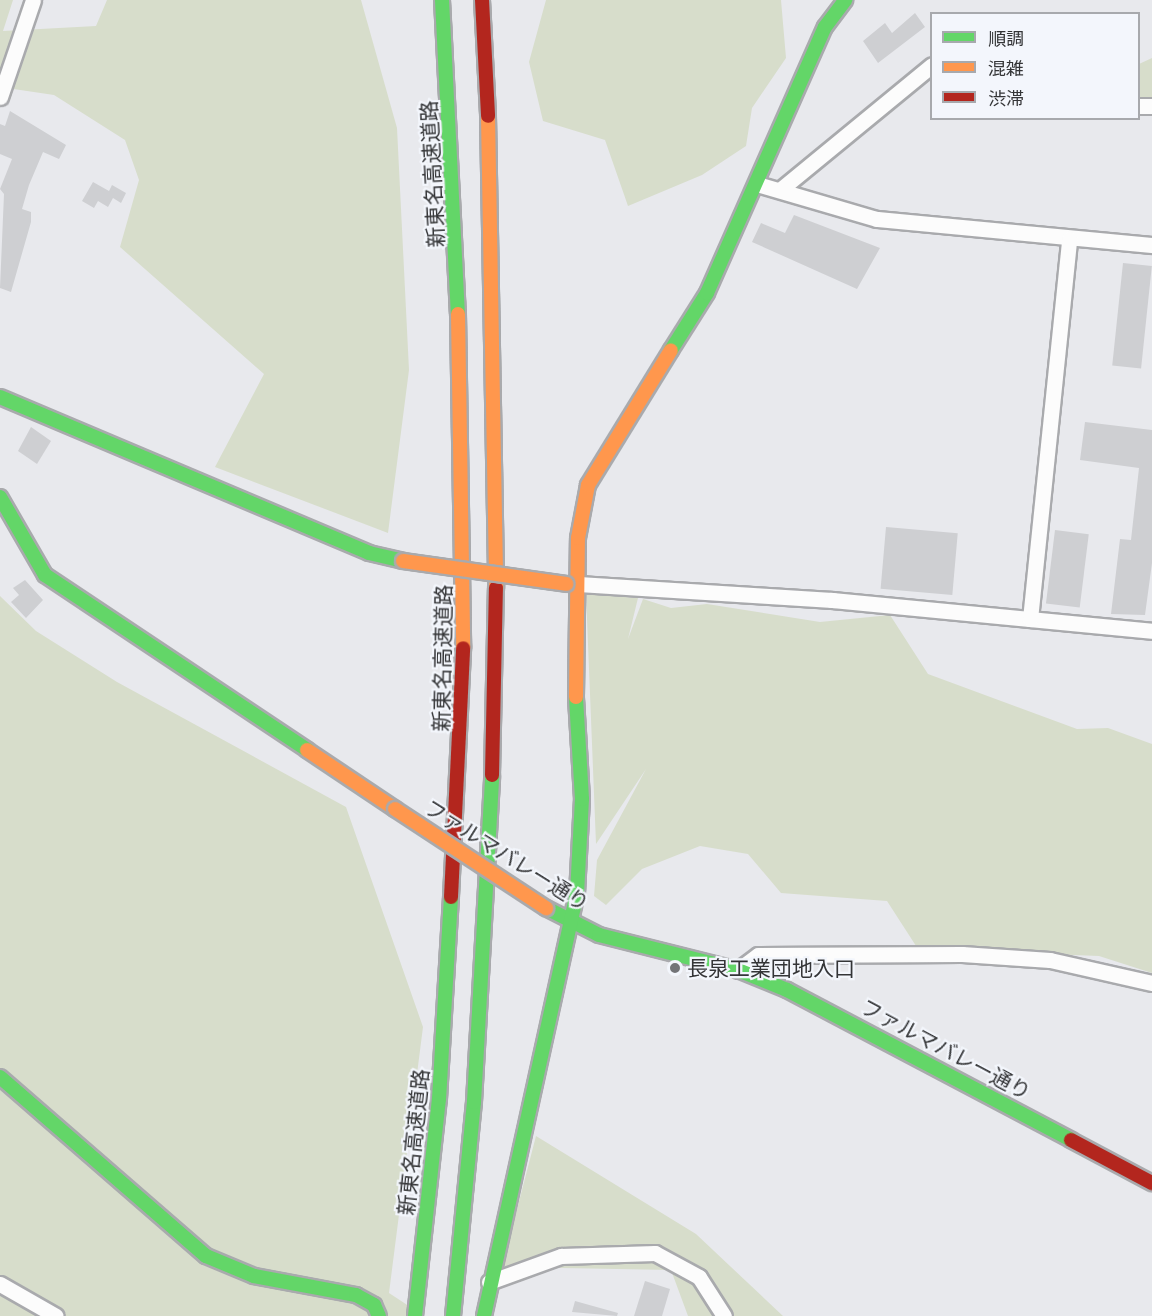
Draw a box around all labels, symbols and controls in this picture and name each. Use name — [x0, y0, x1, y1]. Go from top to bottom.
legend — [930, 12, 1140, 120]
text: 順調 — [988, 27, 1024, 49]
text: 混雑 — [988, 57, 1024, 79]
text: 渋滞 — [988, 87, 1024, 109]
street label: 新東名高速道路 — [416, 100, 448, 248]
street label: 新東名高速道路 — [428, 584, 456, 732]
street label: ファルマバレー通り — [420, 794, 594, 916]
place label: 長泉工業団地入口 — [687, 955, 855, 981]
marker: 長泉工業団地入口 — [668, 961, 682, 975]
street label: ファルマバレー通り — [857, 994, 1035, 1104]
street label: 新東名高速道路 — [393, 1068, 433, 1216]

